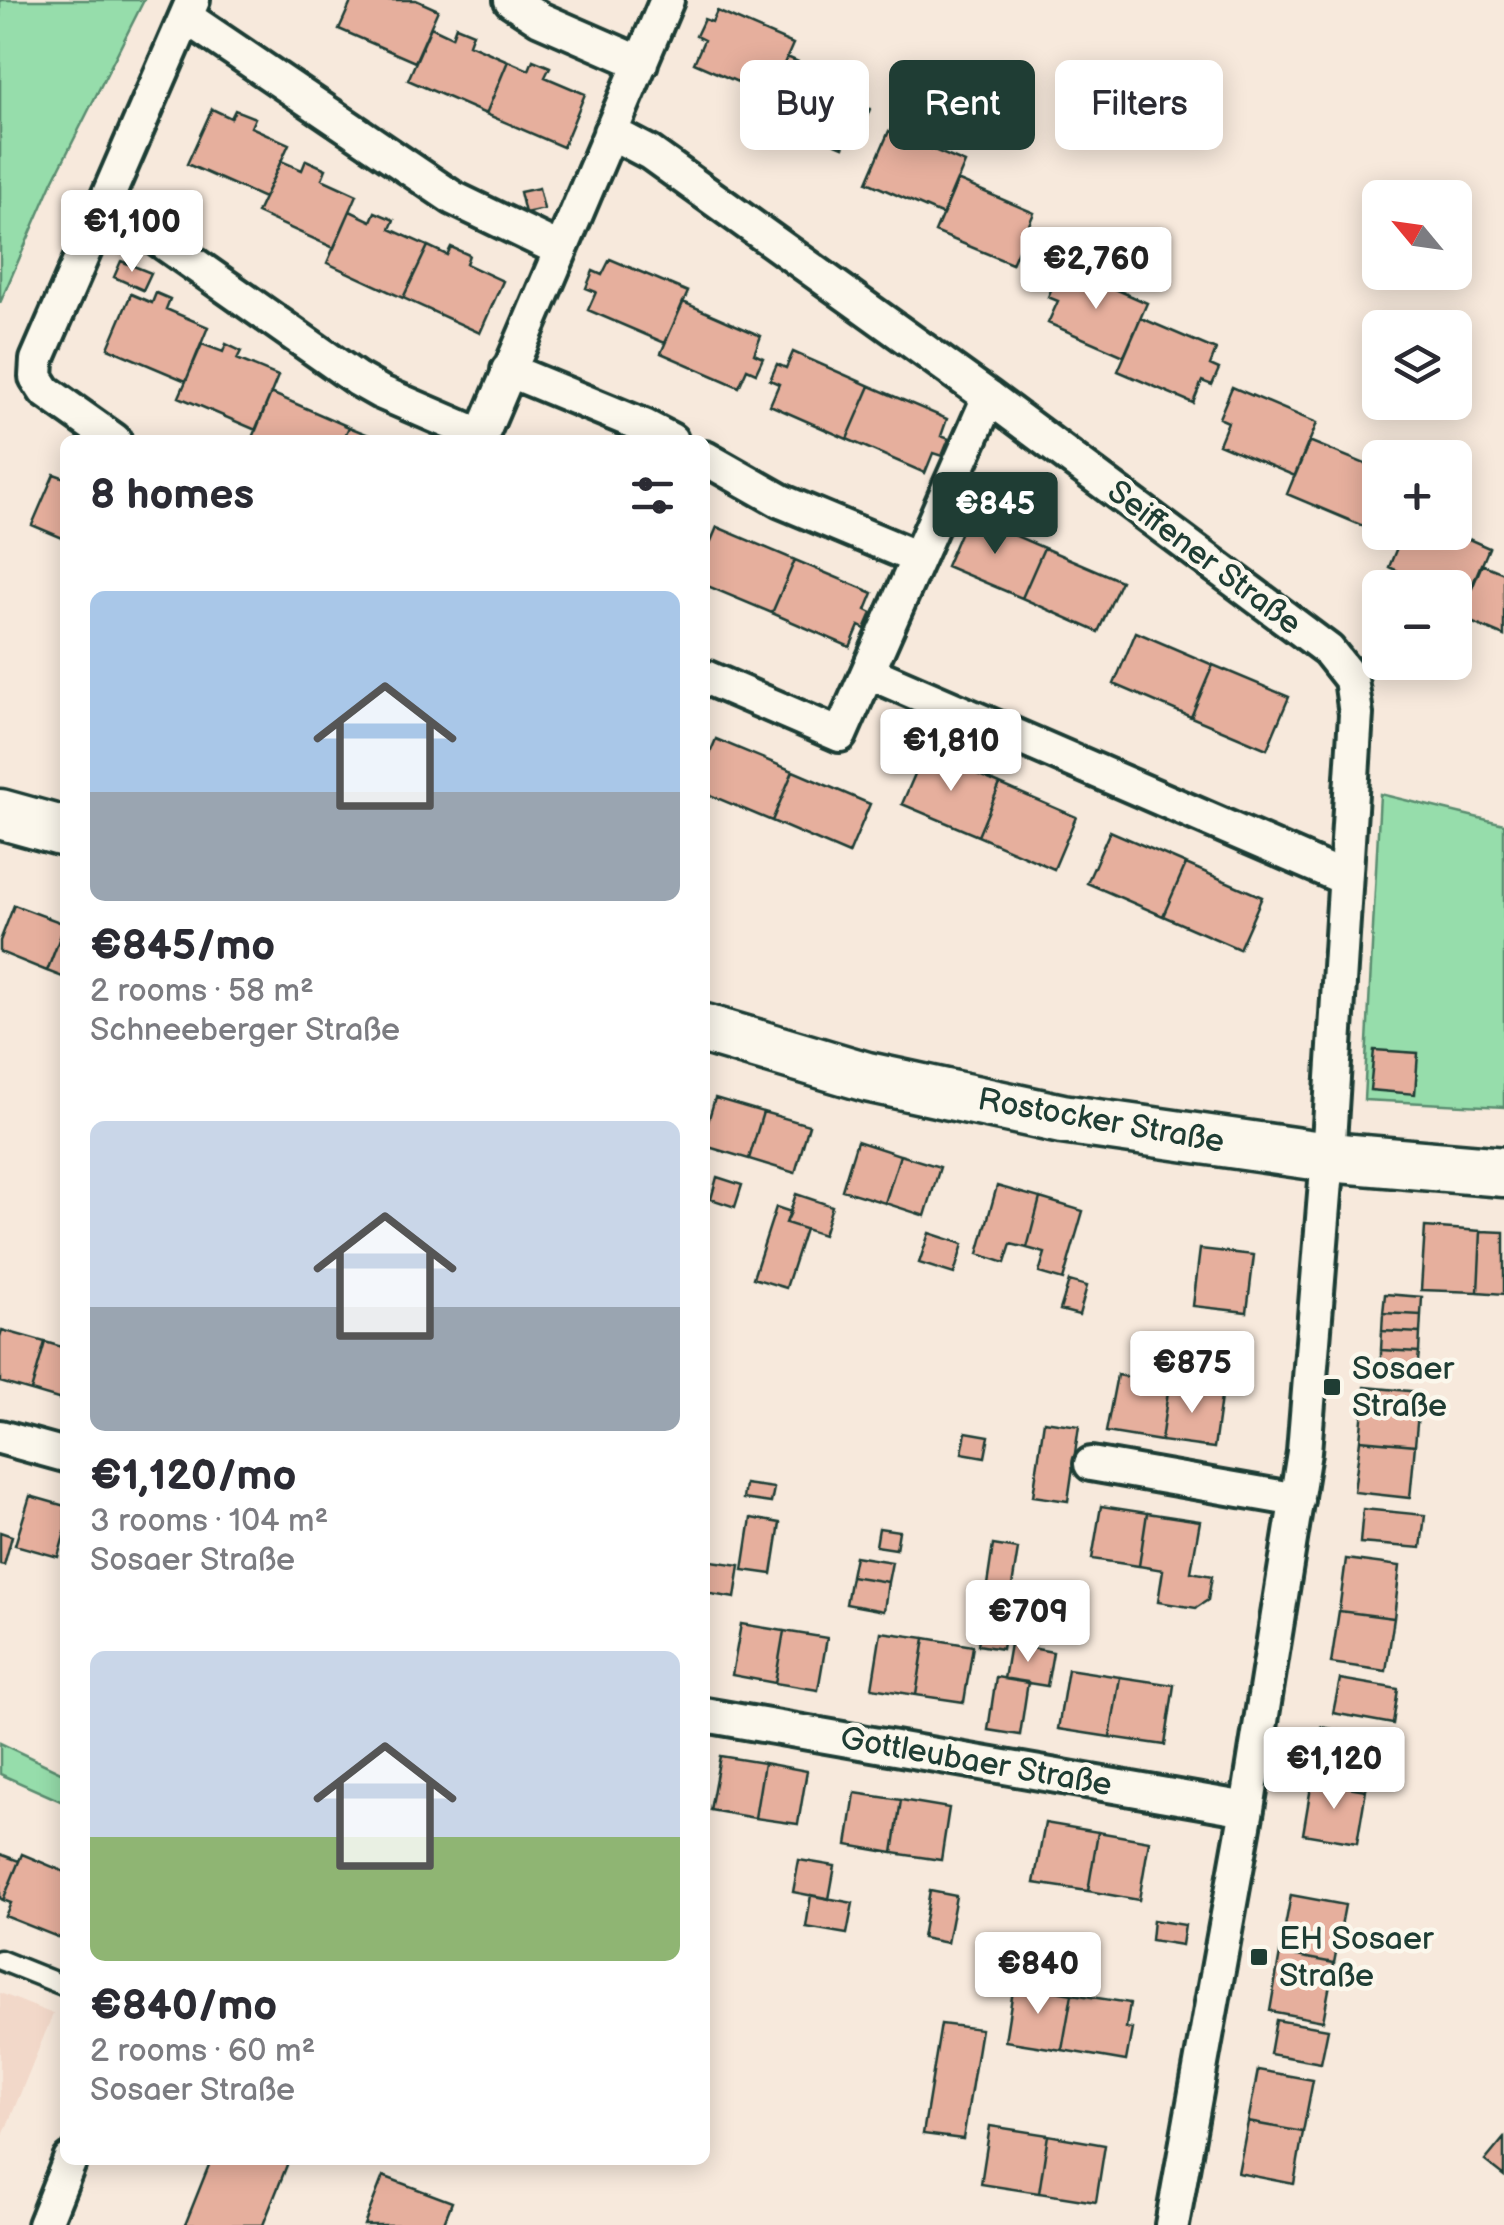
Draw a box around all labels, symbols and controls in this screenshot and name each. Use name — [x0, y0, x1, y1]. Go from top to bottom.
chip: Buy — [740, 60, 869, 150]
chip: Rent — [889, 60, 1035, 150]
chip: Filters — [1055, 60, 1223, 150]
north arrow — [1362, 180, 1472, 290]
map controls — [1362, 180, 1472, 680]
pin: €1,100 — [51, 190, 213, 275]
text: €1,100 — [83, 203, 181, 242]
pin: €2,760 — [1015, 227, 1177, 312]
text: €2,760 — [1042, 240, 1150, 279]
button: layers — [1362, 310, 1472, 420]
button: + — [1362, 440, 1472, 550]
icon: filters — [625, 468, 680, 523]
text: 8 homes — [90, 470, 254, 521]
pin: €845 — [936, 472, 1054, 557]
street label: Seiffener Straße — [1099, 472, 1309, 644]
text: €845 — [955, 485, 1035, 524]
button: − — [1362, 570, 1472, 680]
icon: home — [295, 656, 475, 836]
pin: €1,810 — [870, 709, 1032, 794]
text: €1,810 — [902, 722, 1000, 761]
text: €845/mo — [90, 921, 275, 972]
text: 2 rooms · 58 m² — [90, 972, 314, 1011]
text: Schneeberger Straße — [90, 1011, 400, 1050]
street label: Rostocker Straße — [975, 1080, 1227, 1162]
icon: home — [295, 1186, 475, 1366]
pin: €875 — [1133, 1331, 1251, 1416]
text: €875 — [1152, 1344, 1232, 1383]
place label: Sosaer Straße — [1352, 1350, 1454, 1426]
marker: Sosaer Straße — [1321, 1376, 1343, 1398]
text: €1,120/mo — [90, 1451, 296, 1502]
text: 3 rooms · 104 m² — [90, 1502, 328, 1541]
text: Sosaer Straße — [90, 1541, 295, 1580]
pin: €709 — [969, 1580, 1087, 1665]
text: €709 — [988, 1593, 1068, 1632]
icon: home — [295, 1716, 475, 1896]
street label: Gottleubaer Straße — [837, 1719, 1115, 1805]
pin: €1,120 — [1253, 1727, 1415, 1812]
text: €1,120 — [1286, 1740, 1382, 1779]
place label: EH Sosaer Straße — [1279, 1920, 1434, 1996]
pin: €840 — [979, 1932, 1097, 2017]
text: €840 — [997, 1945, 1079, 1984]
marker: EH Sosaer Straße — [1248, 1946, 1270, 1968]
text: €840/mo — [90, 1981, 277, 2032]
text: 2 rooms · 60 m² — [90, 2032, 315, 2071]
text: Sosaer Straße — [90, 2071, 295, 2110]

